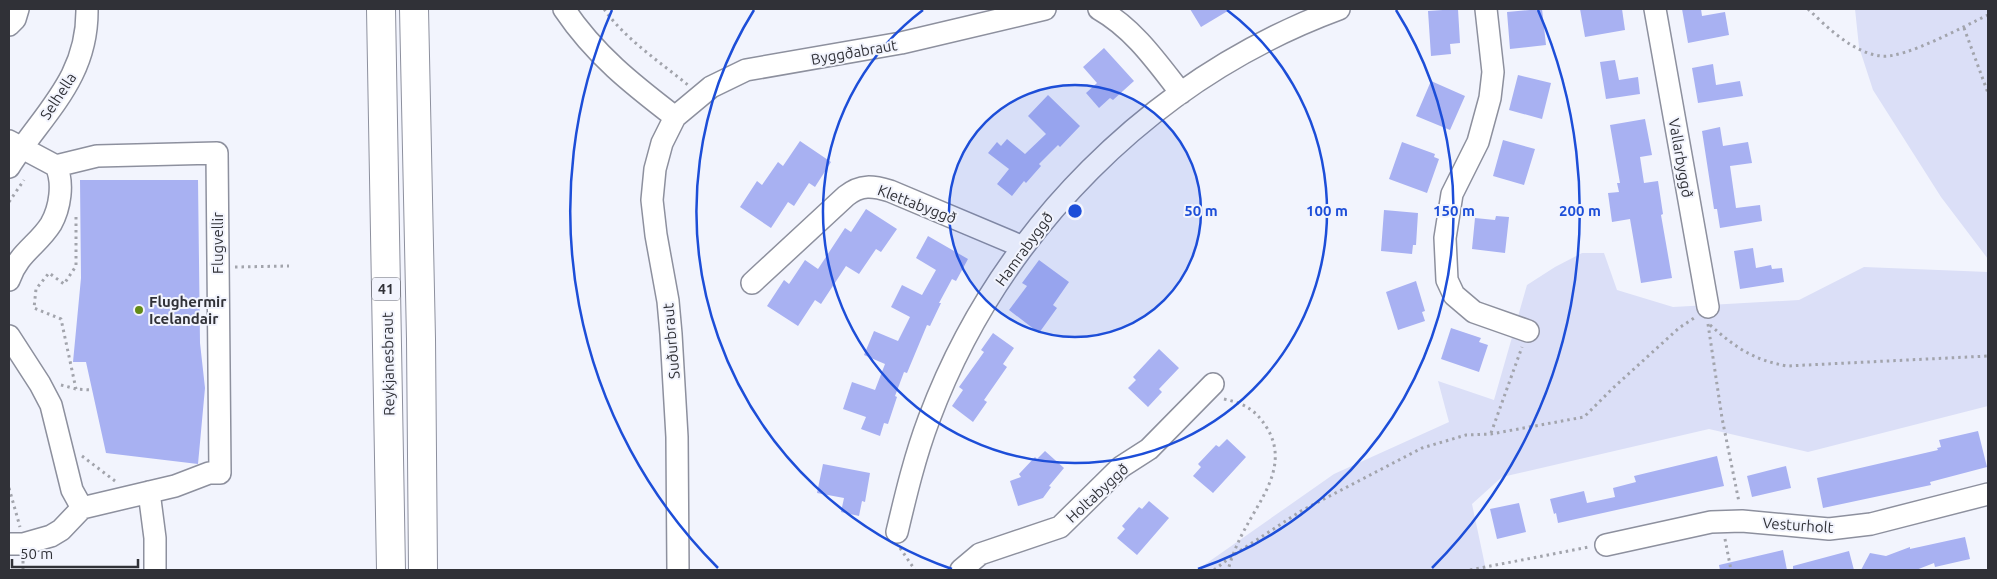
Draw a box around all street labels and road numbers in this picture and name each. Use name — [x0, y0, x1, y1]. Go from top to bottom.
street label: Byggðabraut — [810, 36, 898, 68]
street label: Selhella — [37, 69, 79, 123]
street label: Vallarbyggð — [1666, 117, 1696, 199]
street label: Klettabyggð — [875, 181, 959, 227]
street label: Hamrabyggð — [992, 209, 1056, 289]
street label: Flugvellir — [209, 212, 226, 274]
road number: 41 — [372, 278, 400, 300]
street label: Suðurbraut — [659, 302, 683, 380]
street label: Reykjanesbraut — [379, 312, 397, 416]
street label: Holtabyggð — [1062, 460, 1132, 526]
street label: Vesturholt — [1762, 514, 1834, 536]

